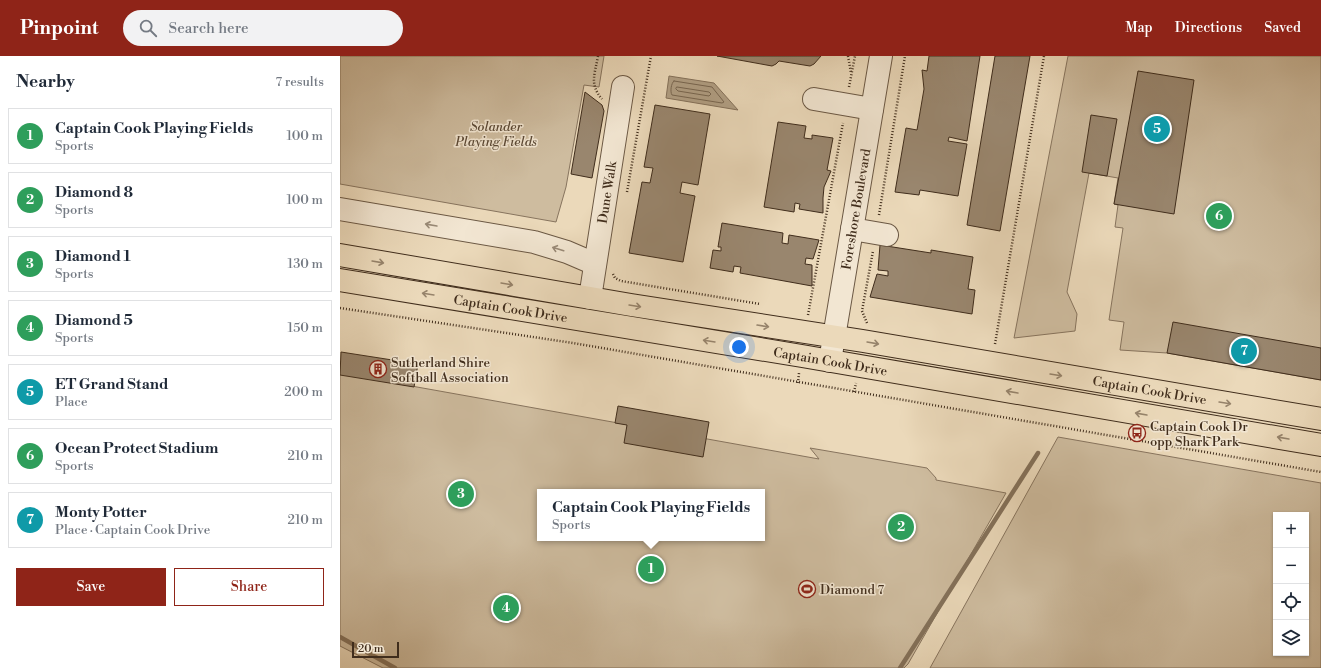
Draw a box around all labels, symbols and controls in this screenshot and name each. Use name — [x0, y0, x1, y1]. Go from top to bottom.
search box — [123, 10, 403, 46]
text: Pinpoint — [20, 16, 99, 40]
icon: search — [137, 17, 159, 39]
text: Search here — [169, 19, 249, 38]
text: Map — [1125, 19, 1153, 37]
text: Directions — [1175, 19, 1242, 37]
text: Saved — [1264, 19, 1301, 37]
text: Nearby — [16, 71, 75, 93]
text: 7 results — [275, 74, 324, 90]
pin: 5 — [1144, 114, 1170, 144]
text: Captain Cook Playing Fields — [55, 119, 253, 138]
park label: Solander Playing Fields — [454, 119, 537, 150]
text: 1 — [27, 128, 33, 144]
text: 100 m — [287, 128, 323, 144]
text: Sports — [55, 138, 94, 154]
street label: Foreshore Boulevard — [838, 147, 874, 271]
street label: Dune Walk — [595, 159, 620, 225]
text: Diamond 8 — [55, 183, 133, 202]
text: 2 — [26, 192, 34, 208]
text: 100 m — [287, 192, 323, 208]
pin: 6 — [1206, 201, 1232, 231]
text: Sports — [55, 202, 94, 218]
one-way arrow — [425, 220, 438, 228]
one-way arrow — [553, 245, 565, 253]
text: Diamond 1 — [55, 247, 131, 266]
text: 3 — [26, 256, 34, 272]
text: 130 m — [288, 256, 323, 272]
one-way arrow — [372, 258, 385, 266]
text: Sports — [55, 266, 94, 282]
one-way arrow — [500, 280, 513, 288]
one-way arrow — [422, 290, 435, 298]
street label: Captain Cook Drive — [452, 292, 569, 326]
one-way arrow — [628, 302, 641, 310]
text: Diamond 5 — [55, 311, 133, 330]
text: 4 — [26, 320, 34, 336]
text: 150 m — [288, 320, 323, 336]
one-way arrow — [756, 322, 769, 330]
text: Sports — [55, 330, 94, 346]
one-way arrow — [703, 336, 716, 344]
pin: 7 — [1231, 336, 1257, 366]
your location — [729, 337, 749, 357]
one-way arrow — [866, 339, 879, 347]
street label: Captain Cook Drive — [772, 344, 889, 380]
place label: Sutherland Shire Softball Association — [391, 355, 509, 386]
building icon: Sutherland Shire Softball Association — [368, 359, 388, 379]
one-way arrow — [1049, 371, 1062, 379]
street label: Captain Cook Drive — [1091, 373, 1208, 408]
text: ET Grand Stand — [55, 375, 168, 394]
text: 5 — [26, 384, 34, 400]
text: 200 m — [284, 384, 323, 400]
one-way arrow — [1006, 388, 1019, 396]
text: Place — [55, 394, 87, 410]
one-way arrow — [1218, 399, 1231, 407]
one-way arrow — [1135, 410, 1148, 418]
place label: Captain Cook Dr opp Shark Park — [1150, 419, 1248, 450]
bus stop icon: Captain Cook Dr opp Shark Park — [1127, 423, 1147, 443]
one-way arrow — [1276, 434, 1289, 442]
text: Ocean Protect Stadium — [55, 439, 218, 458]
text: 6 — [26, 448, 34, 464]
text: 210 m — [288, 448, 323, 464]
text: Sports — [55, 458, 94, 474]
pin: 3 — [448, 479, 474, 509]
popup — [537, 489, 765, 541]
text: Captain Cook Playing Fields — [552, 498, 750, 517]
text: Monty Potter — [55, 503, 147, 522]
text: 7 — [26, 512, 34, 528]
text: 210 m — [288, 512, 323, 528]
pin: 2 — [888, 512, 914, 542]
map controls — [1273, 512, 1309, 656]
button: + — [1273, 512, 1309, 548]
text: Sports — [552, 517, 590, 533]
text: Place · Captain Cook Drive — [55, 522, 210, 538]
button: − — [1273, 548, 1309, 584]
pin: 1 — [638, 554, 664, 584]
button: Save — [16, 568, 166, 606]
button: Share — [174, 568, 324, 606]
sports icon: Diamond 7 — [797, 579, 817, 599]
place label: Diamond 7 — [820, 582, 884, 598]
button: locate — [1273, 584, 1309, 620]
pin: 4 — [493, 593, 519, 623]
button: layers — [1273, 620, 1309, 656]
scale bar — [352, 640, 399, 659]
text: 20 m — [358, 642, 383, 656]

